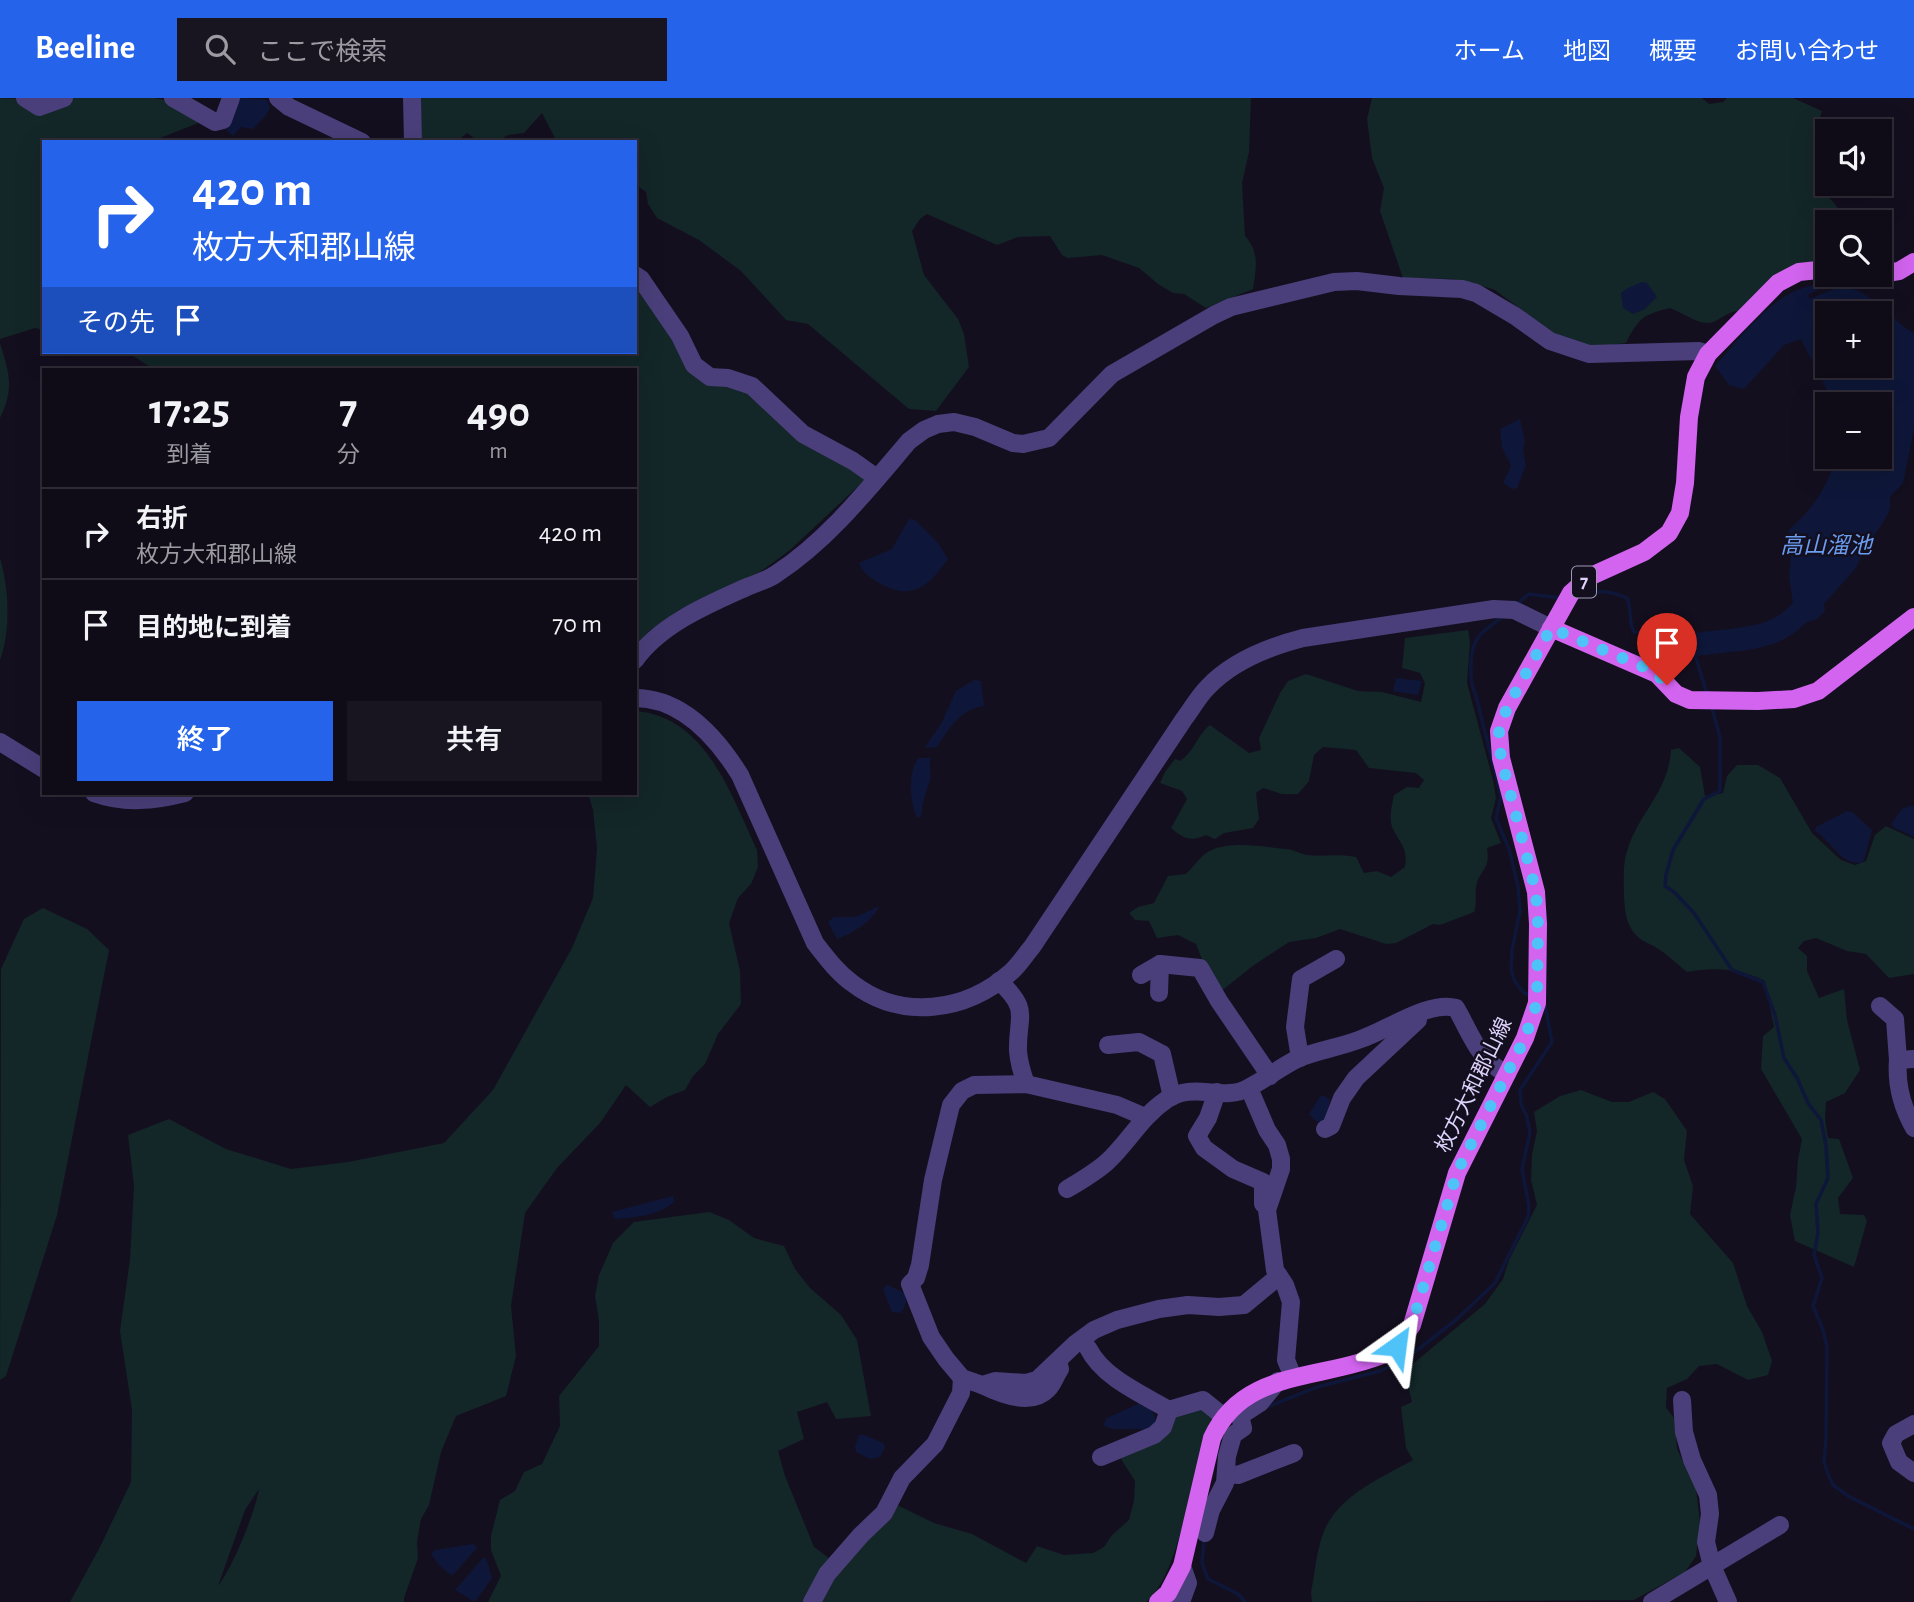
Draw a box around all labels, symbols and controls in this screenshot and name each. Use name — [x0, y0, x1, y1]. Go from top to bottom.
search box — [177, 18, 667, 81]
icon: search — [201, 30, 239, 68]
text: Beeline — [35, 32, 135, 65]
text: ここで検索 — [257, 39, 387, 65]
text: ホーム — [1454, 40, 1525, 64]
text: 地図 — [1563, 40, 1611, 64]
text: 概要 — [1649, 40, 1697, 64]
text: お問い合わせ — [1735, 40, 1879, 64]
map controls — [1815, 119, 1892, 469]
button: sound — [1815, 119, 1892, 196]
text: 420 m — [192, 166, 312, 215]
icon: right — [77, 168, 168, 259]
button: search — [1815, 210, 1892, 287]
text: 枚方大和郡山線 — [192, 232, 416, 264]
icon: arrive — [169, 301, 207, 339]
button: + — [1815, 301, 1892, 378]
text: その先 — [77, 310, 155, 336]
text: 17:25 — [149, 389, 230, 431]
text: 7 — [339, 389, 357, 431]
text: 490 — [467, 392, 530, 434]
button: − — [1815, 392, 1892, 469]
text: m — [489, 440, 508, 463]
text: 到着 — [166, 444, 212, 467]
text: 分 — [337, 444, 360, 467]
text: 右折 — [136, 506, 188, 532]
icon: right — [77, 515, 115, 553]
text: 420 m — [539, 520, 602, 546]
water label: 高山溜池 — [1780, 533, 1874, 558]
text: 枚方大和郡山線 — [136, 544, 297, 567]
road number: 7 — [1572, 566, 1596, 597]
icon: arrive — [77, 606, 115, 644]
text: 70 m — [552, 611, 602, 637]
pin — [1637, 613, 1697, 685]
text: 目的地に到着 — [136, 615, 292, 641]
icon: arrive — [1648, 624, 1686, 662]
button: 終了 — [77, 701, 333, 781]
button: 共有 — [347, 701, 602, 781]
street label: 枚方大和郡山線 — [1431, 1014, 1516, 1156]
position arrow — [1360, 1309, 1434, 1383]

